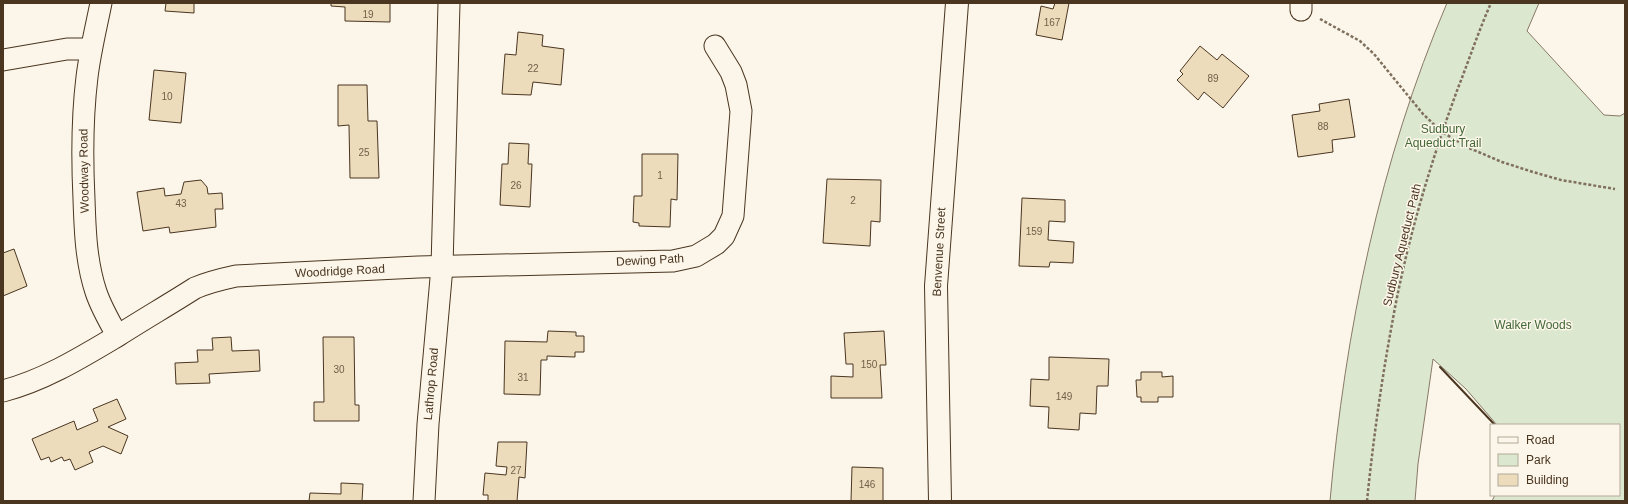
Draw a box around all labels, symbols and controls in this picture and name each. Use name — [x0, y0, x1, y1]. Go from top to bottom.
house number: 19 — [362, 9, 374, 20]
house number: 167 — [1044, 17, 1061, 28]
house number: 22 — [527, 63, 539, 74]
house number: 89 — [1207, 73, 1219, 84]
house number: 10 — [161, 91, 173, 102]
house number: 88 — [1317, 121, 1329, 132]
park label: Sudbury Aqueduct Trail — [1405, 122, 1481, 150]
street label: Woodway Road — [76, 129, 92, 213]
house number: 25 — [358, 147, 370, 158]
house number: 1 — [657, 170, 663, 181]
house number: 26 — [510, 180, 522, 191]
street label: Sudbury Aqueduct Path — [1380, 182, 1424, 308]
house number: 2 — [850, 195, 856, 206]
house number: 43 — [175, 198, 187, 209]
street label: Benvenue Street — [930, 206, 948, 297]
house number: 159 — [1026, 226, 1043, 237]
street label: Dewing Path — [616, 251, 684, 269]
street label: Woodridge Road — [295, 262, 385, 280]
park label: Walker Woods — [1494, 318, 1572, 332]
street label: Lathrop Road — [421, 347, 441, 421]
house number: 150 — [861, 359, 878, 370]
house number: 30 — [333, 364, 345, 375]
house number: 31 — [517, 372, 529, 383]
house number: 149 — [1056, 391, 1073, 402]
legend — [1490, 424, 1620, 496]
text: Road — [1526, 433, 1555, 447]
text: Park — [1526, 453, 1552, 467]
house number: 27 — [510, 465, 522, 476]
text: Building — [1526, 473, 1569, 487]
house number: 146 — [859, 479, 876, 490]

